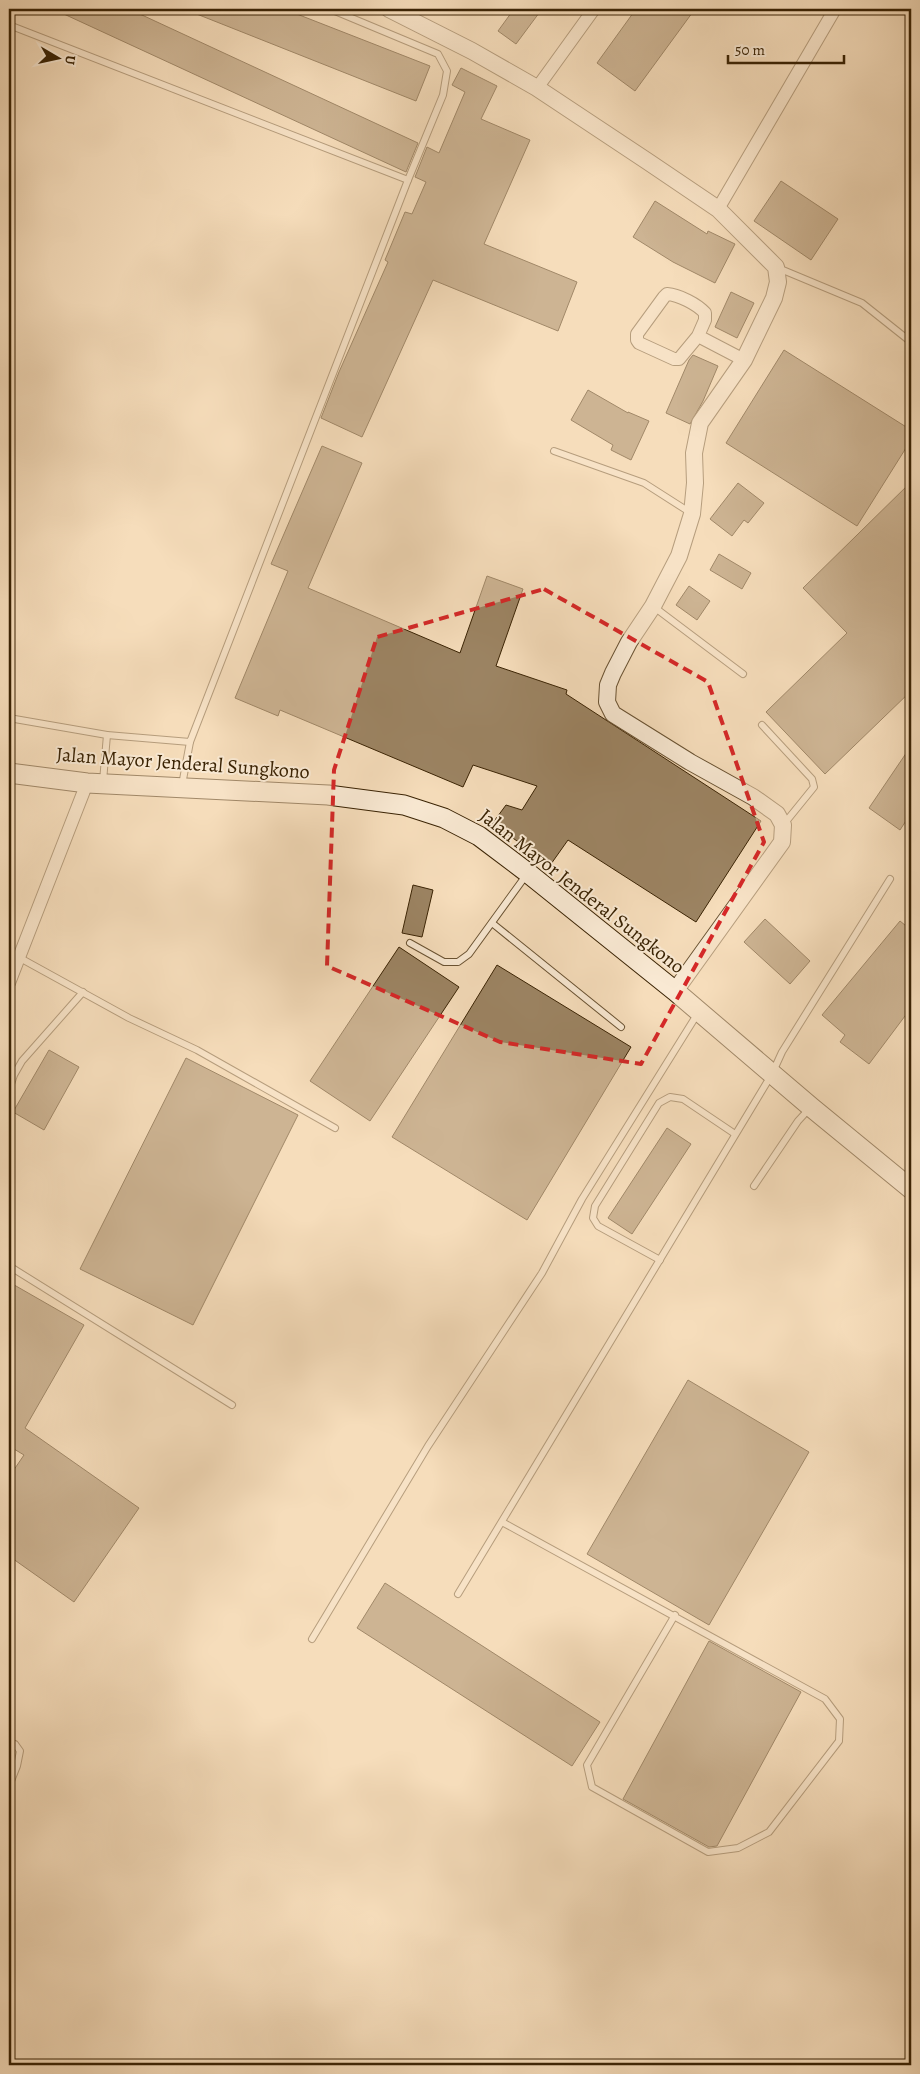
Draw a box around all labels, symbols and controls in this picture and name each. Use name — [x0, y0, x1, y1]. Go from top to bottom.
north arrow — [32, 32, 82, 82]
scale bar — [728, 32, 844, 64]
text: 50 m — [735, 40, 765, 60]
text: U — [60, 54, 80, 66]
street label: Jalan Mayor Jenderal Sungkono — [55, 741, 311, 785]
street label: Jalan Mayor Jenderal Sungkono — [474, 802, 690, 980]

